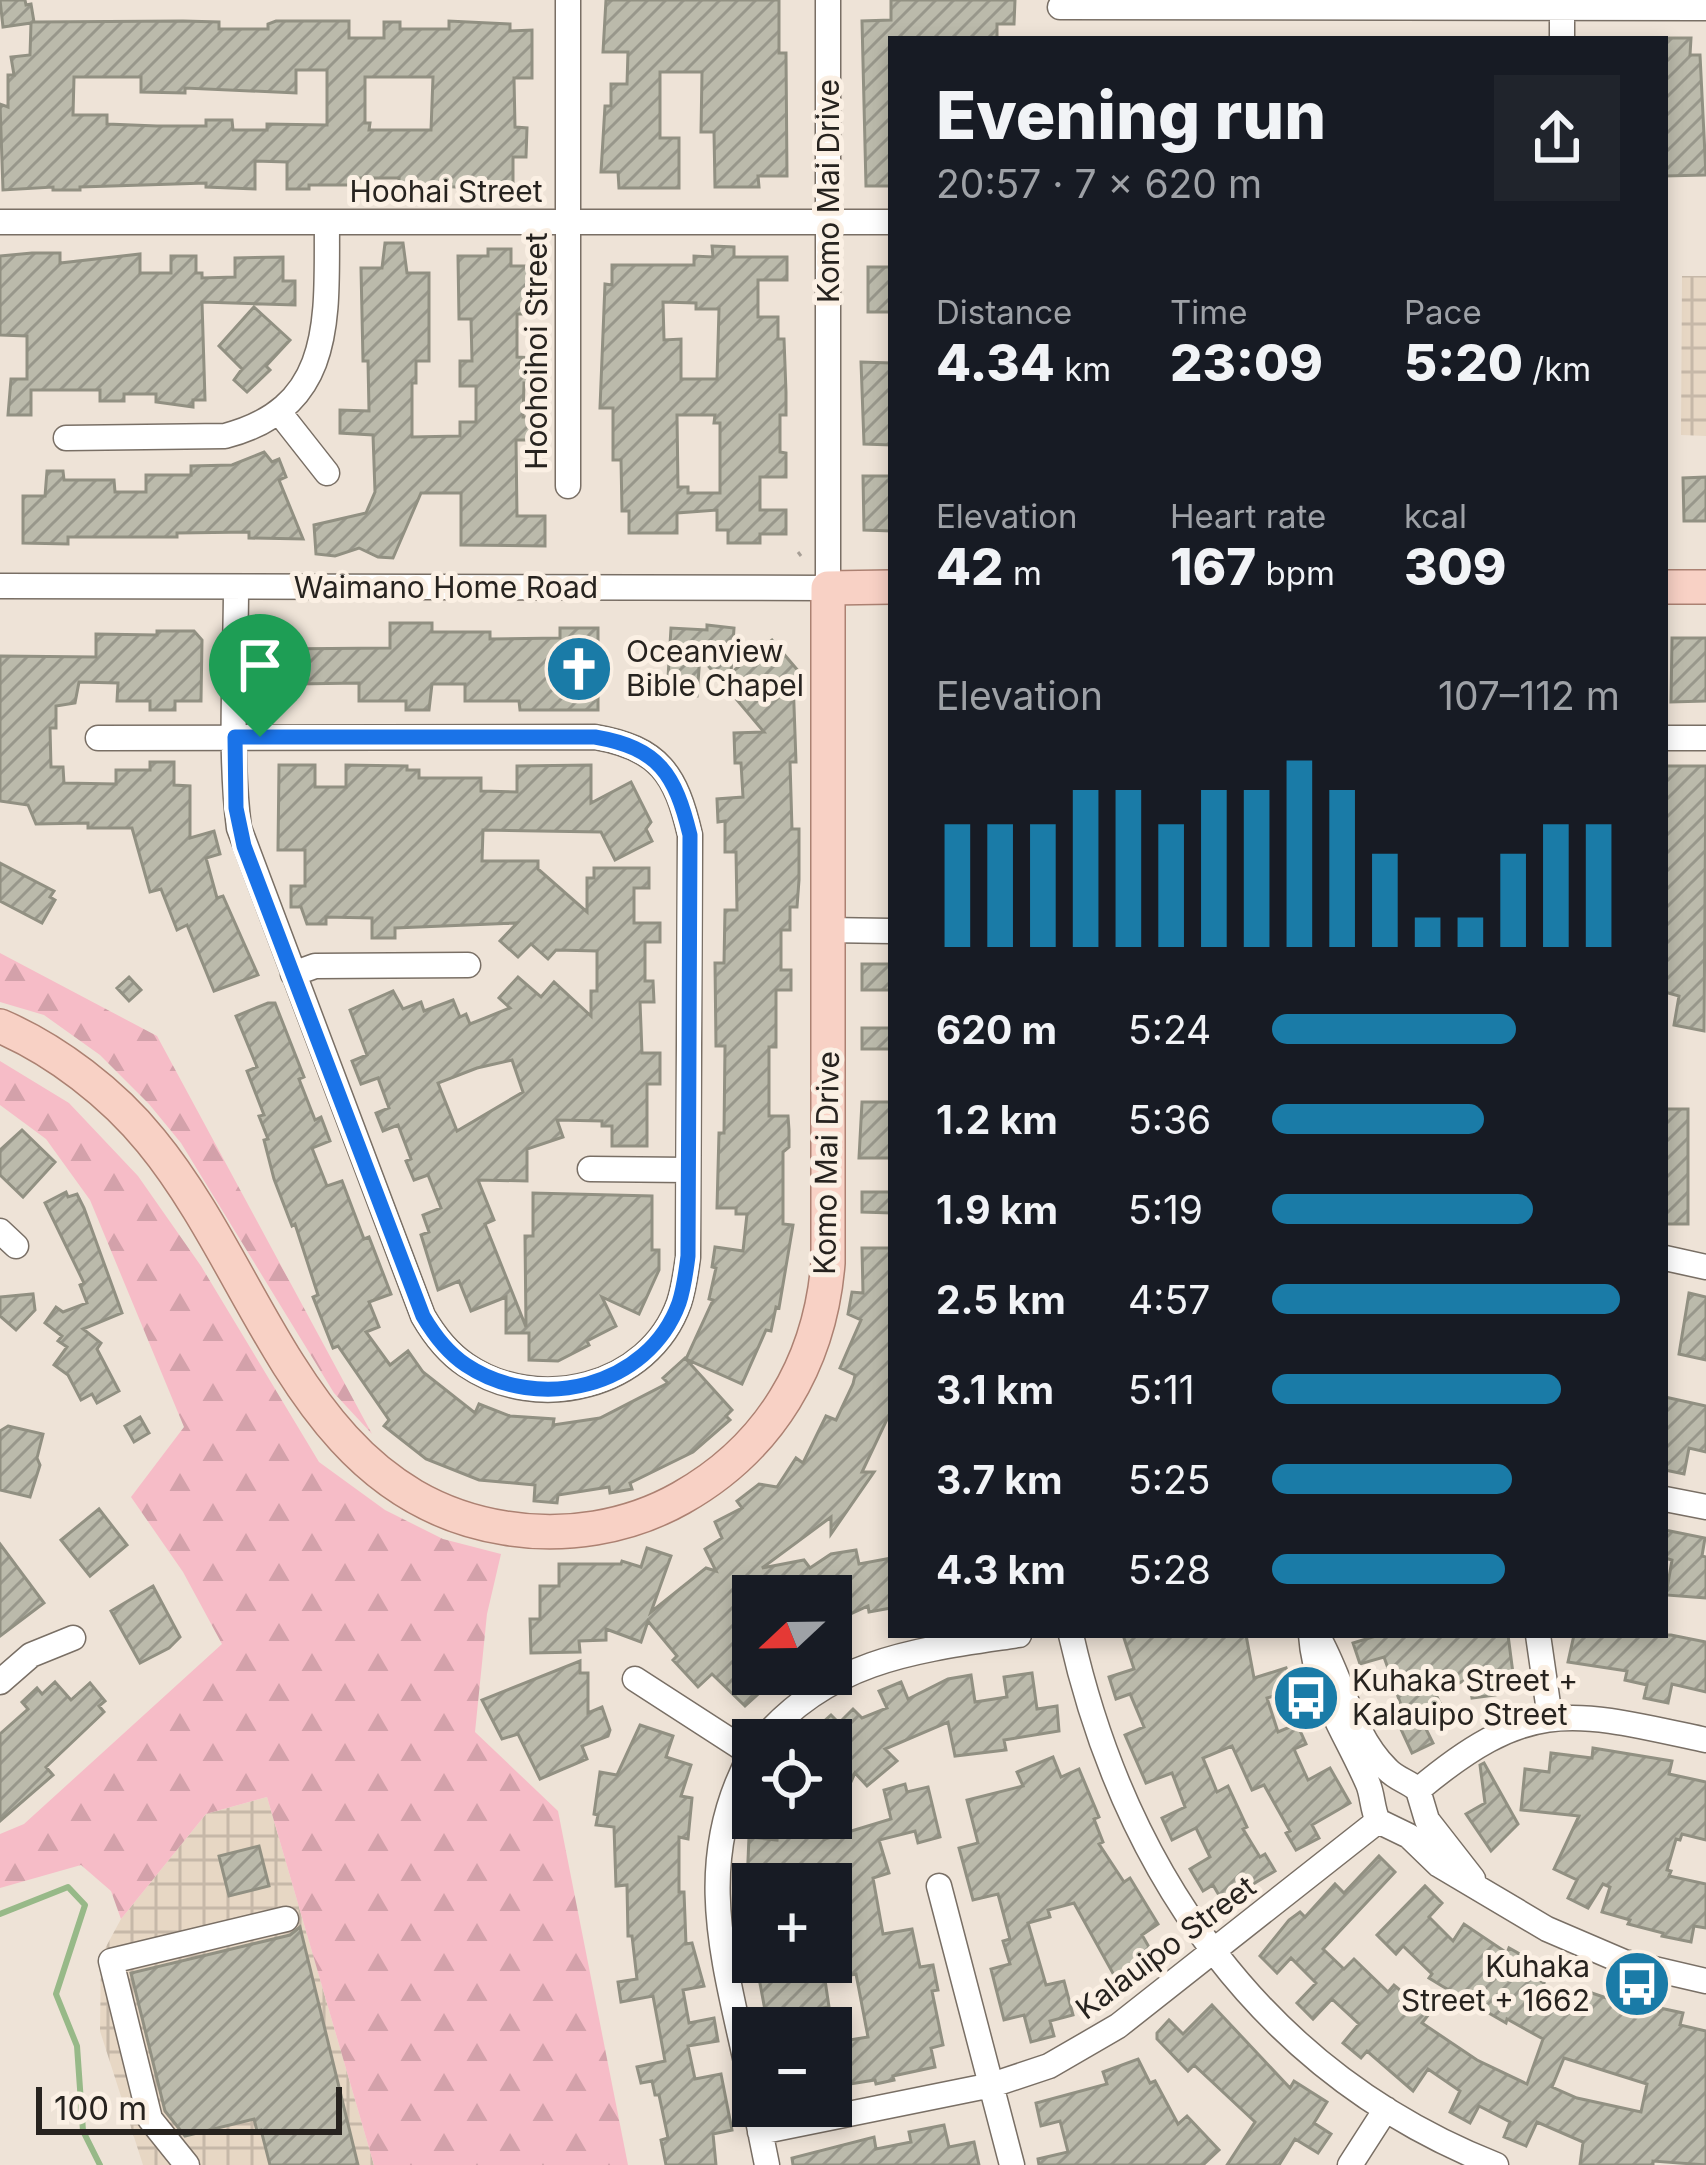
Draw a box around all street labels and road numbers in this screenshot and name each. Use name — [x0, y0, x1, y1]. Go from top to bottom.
street label: Komo Mai Drive — [810, 79, 846, 303]
street label: Hoohai Street — [349, 173, 543, 209]
street label: Hoohoihoi Street — [518, 232, 554, 470]
street label: Waimano Home Road — [294, 569, 598, 605]
street label: Komo Mai Drive — [806, 1051, 846, 1275]
street label: Kalauipo Street — [1068, 1868, 1262, 2026]

